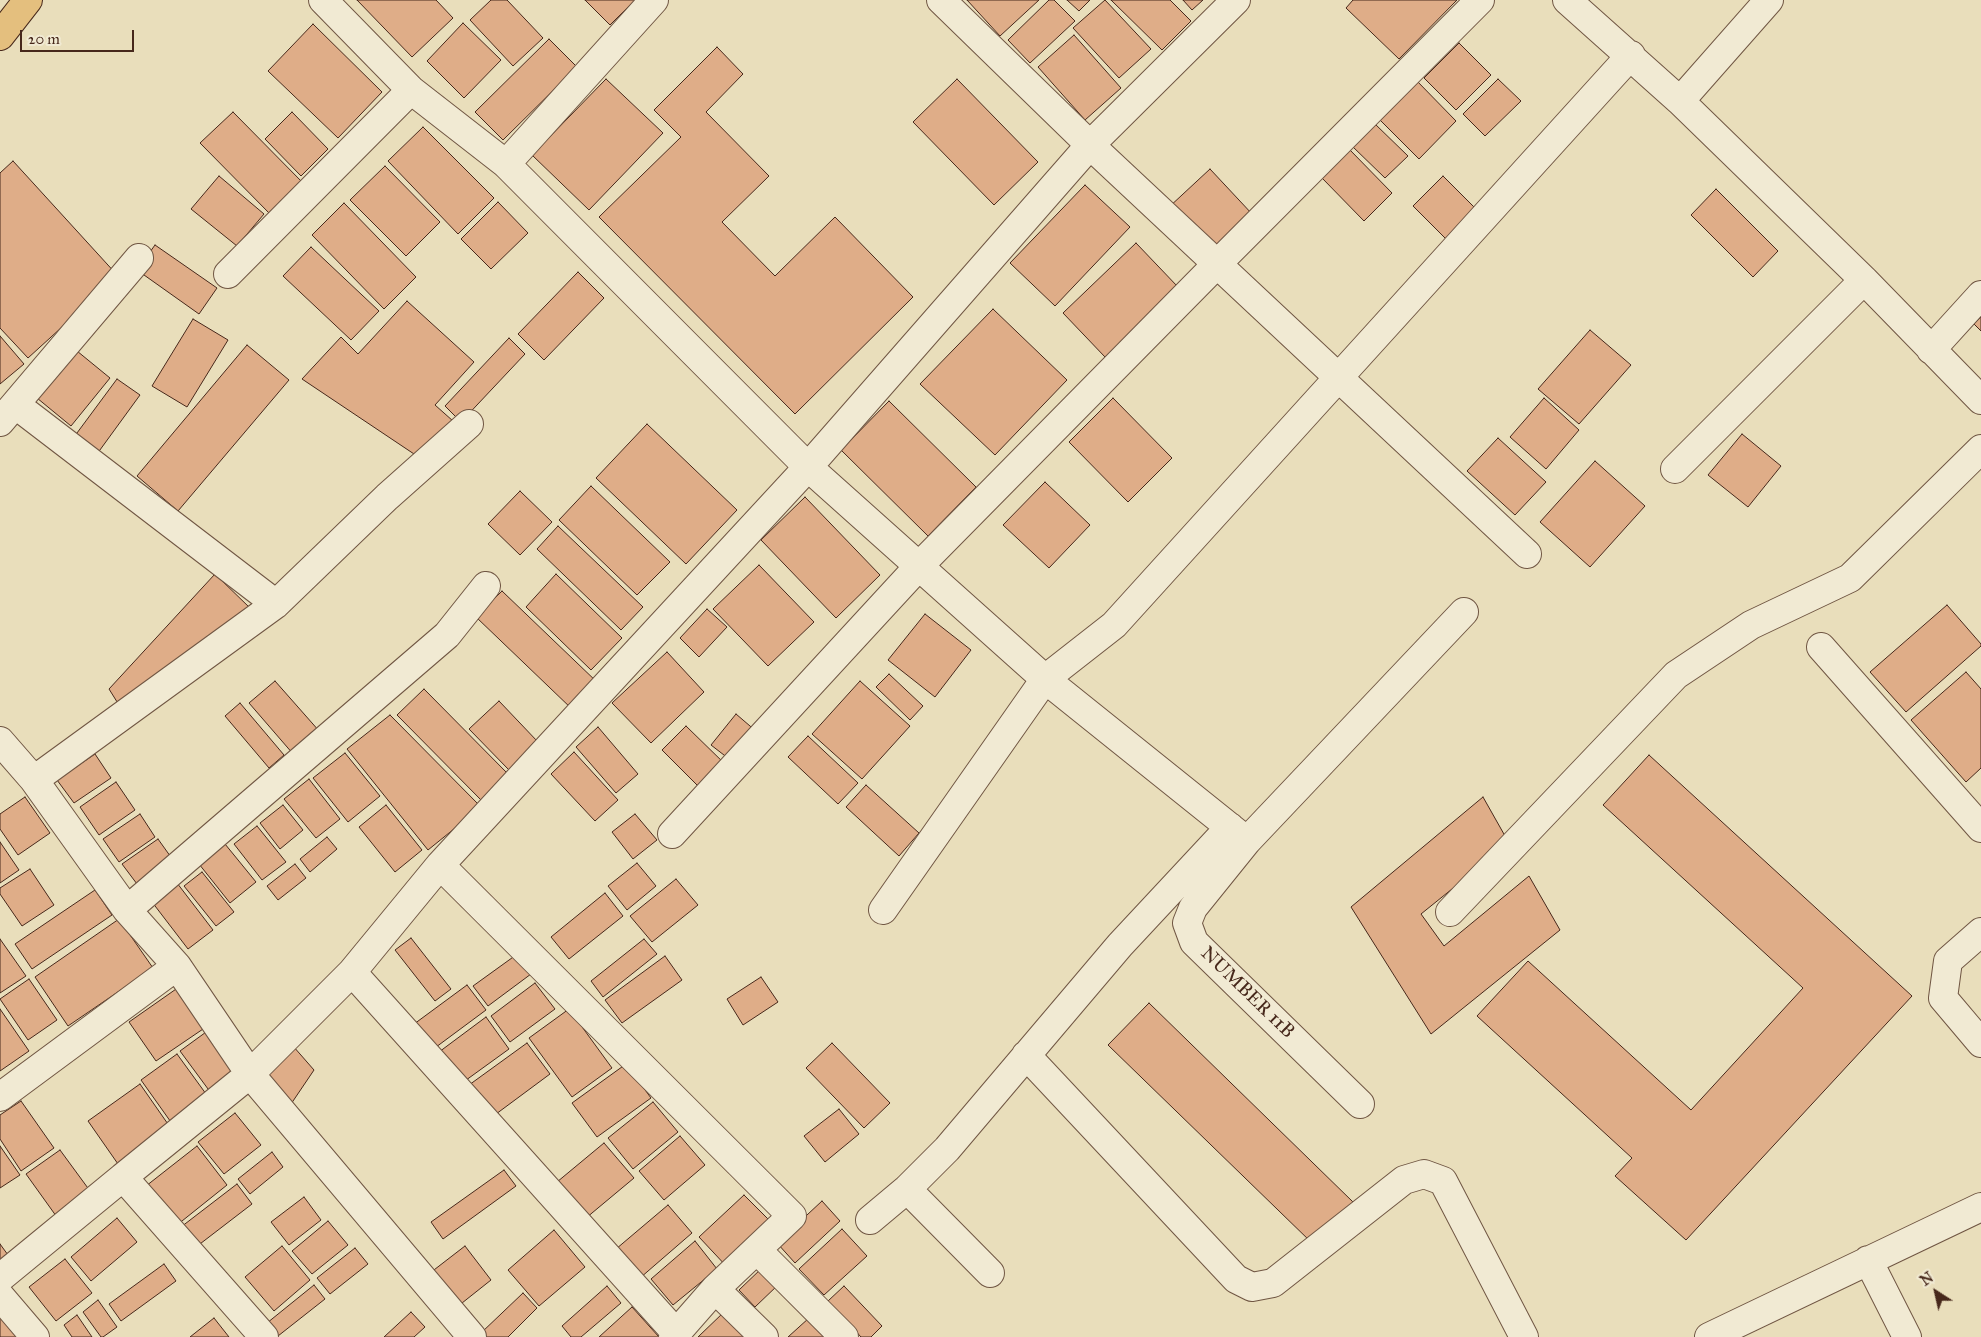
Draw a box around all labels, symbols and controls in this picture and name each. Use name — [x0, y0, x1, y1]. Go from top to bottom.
scale bar — [22, 20, 136, 52]
text: 20 m — [28, 30, 60, 48]
street label: NUMBER 11B — [1195, 943, 1299, 1043]
north arrow — [1911, 1267, 1961, 1317]
text: N — [1917, 1269, 1937, 1290]

